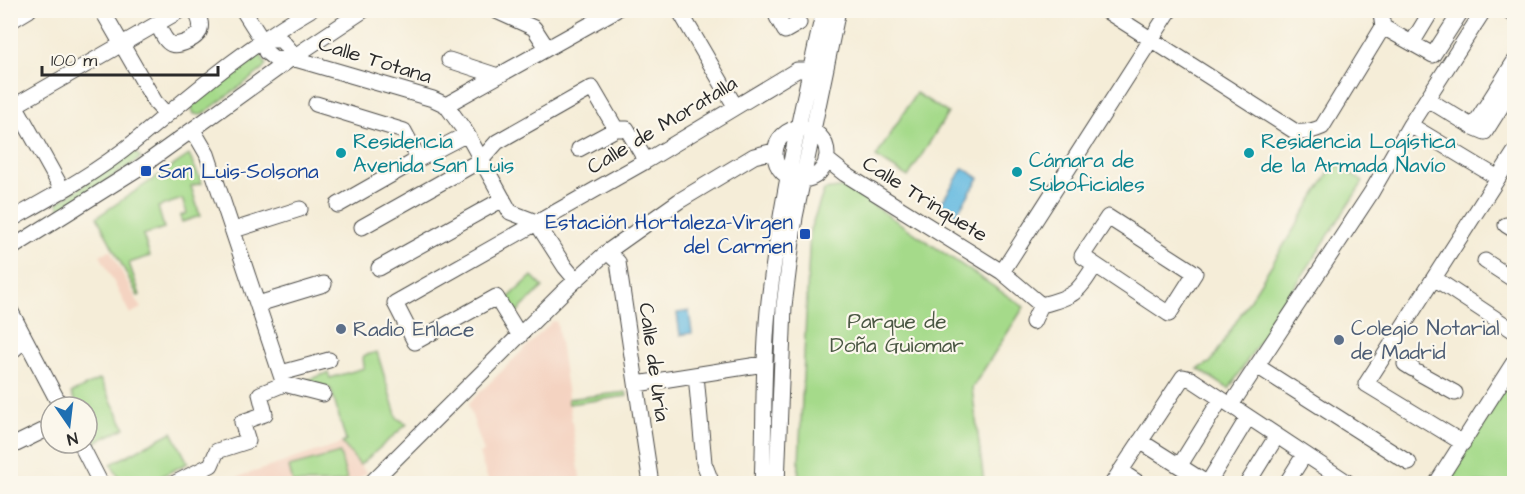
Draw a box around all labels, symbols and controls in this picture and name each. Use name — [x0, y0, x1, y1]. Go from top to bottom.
street label: Calle Totana — [315, 29, 436, 91]
scale bar — [42, 39, 218, 77]
text: 100 m — [51, 48, 97, 73]
street label: Calle de Moratalla — [582, 69, 743, 181]
place label: Residencia Avenida San Luis — [353, 127, 514, 180]
place label: Residencia Logística de la Armada Navío — [1261, 127, 1456, 180]
marker: Residencia Avenida San Luis — [334, 146, 348, 160]
place label: Cámara de Suboficiales — [1029, 146, 1145, 199]
marker: Residencia Logística de la Armada Navío — [1242, 146, 1256, 160]
street label: Calle Trinquete — [857, 149, 993, 249]
place label: San Luis-Solsona — [158, 157, 319, 186]
marker: San Luis-Solsona — [139, 164, 153, 178]
marker: Cámara de Suboficiales — [1010, 165, 1024, 179]
place label: Estación Hortaleza-Virgen del Carmen — [545, 208, 793, 261]
marker: Estación Hortaleza-Virgen del Carmen — [798, 227, 812, 241]
street label: Calle de Uría — [631, 301, 677, 424]
park label: Parque de Doña Guiomar — [830, 307, 964, 360]
place label: Colegio Notarial de Madrid — [1351, 314, 1499, 367]
place label: Radio Enlace — [353, 315, 474, 344]
marker: Radio Enlace — [334, 322, 348, 336]
marker: Colegio Notarial de Madrid — [1332, 333, 1346, 347]
north arrow — [39, 395, 99, 455]
text: N — [65, 427, 80, 450]

